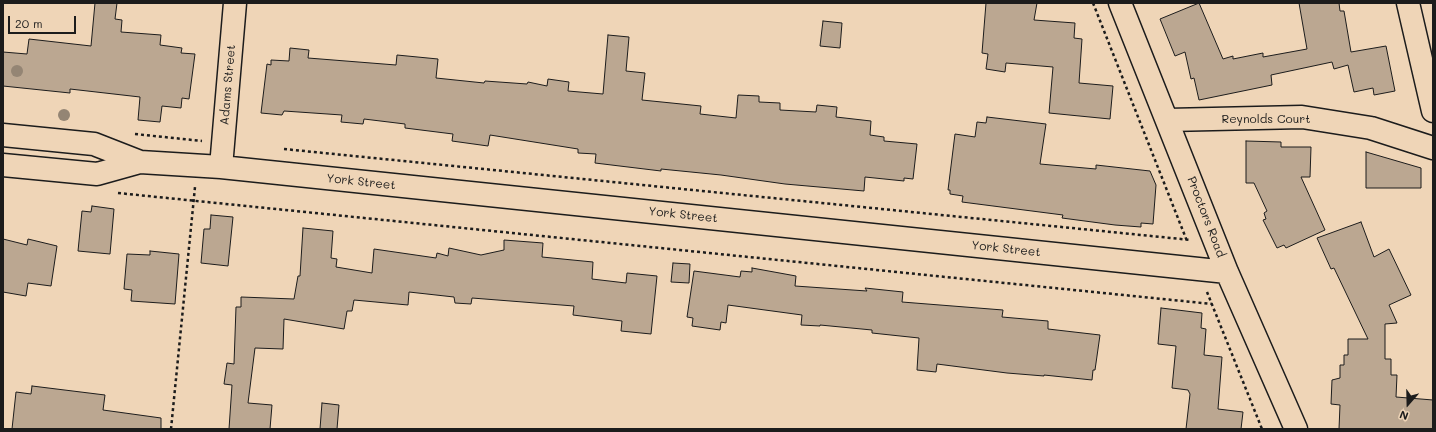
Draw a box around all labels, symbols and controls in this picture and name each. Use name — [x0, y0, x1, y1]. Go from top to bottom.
scale bar — [10, 8, 78, 34]
text: 20 m — [15, 15, 43, 31]
street label: Adams Street — [217, 44, 239, 126]
street label: Reynolds Court — [1222, 112, 1310, 126]
street label: York Street — [326, 171, 396, 193]
street label: Proctors Road — [1184, 175, 1228, 259]
street label: York Street — [648, 204, 718, 226]
street label: York Street — [971, 238, 1041, 260]
north arrow — [1388, 384, 1428, 424]
text: N — [1397, 407, 1410, 424]

